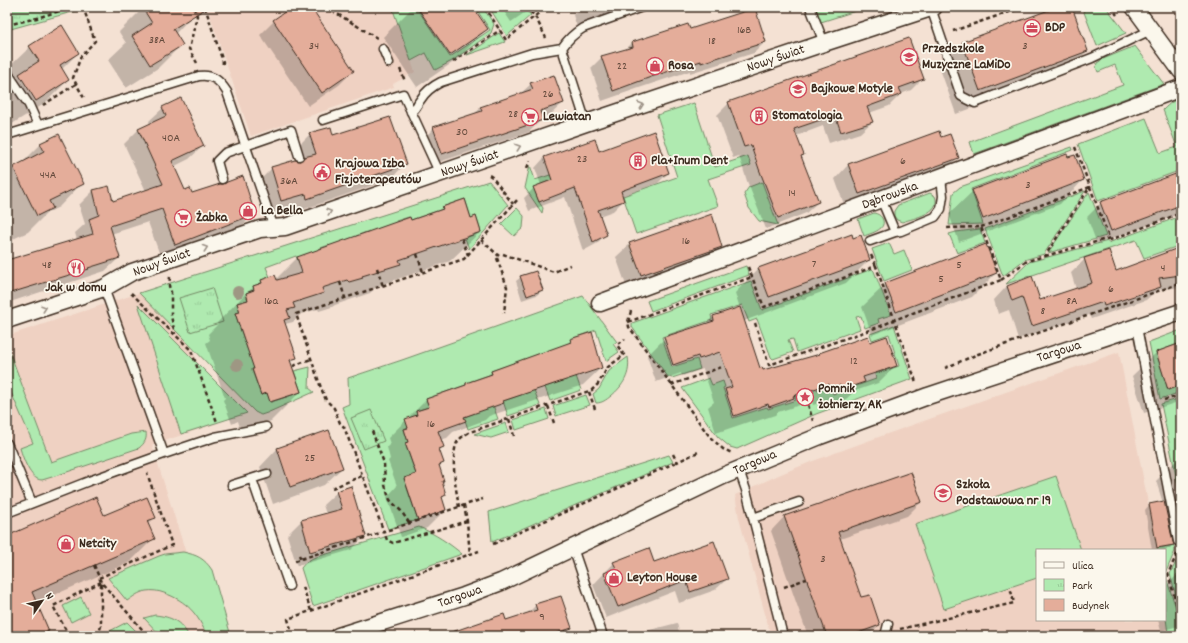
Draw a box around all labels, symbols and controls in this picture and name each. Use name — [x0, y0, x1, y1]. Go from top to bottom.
office icon: BDP — [1022, 18, 1042, 38]
place label: BDP — [1045, 18, 1066, 38]
house number: 16B — [737, 22, 751, 39]
house number: 38A — [149, 32, 166, 49]
house number: 18 — [708, 33, 716, 50]
house number: 34 — [309, 38, 319, 55]
house number: 3 — [1022, 38, 1028, 55]
place label: Przedszkole Muzyczne LaMiDo — [922, 39, 1011, 75]
street label: Nowy Świat — [744, 40, 808, 78]
school or university icon: Przedszkole Muzyczne LaMiDo — [899, 47, 919, 67]
shop icon: Rosa — [645, 56, 665, 76]
place label: Rosa — [668, 56, 695, 76]
house number: 22 — [617, 58, 627, 75]
school or university icon: Bajkowe Motyle — [788, 79, 808, 99]
place label: Bajkowe Motyle — [811, 79, 893, 99]
house number: 26 — [542, 86, 554, 103]
one-way arrow — [637, 101, 644, 110]
house number: 28 — [508, 106, 518, 123]
building icon: Stomatologia — [749, 106, 769, 126]
place label: Stomatologia — [772, 106, 843, 126]
supermarket icon: Lewiatan — [520, 107, 540, 127]
place label: Lewiatan — [543, 107, 592, 127]
house number: 30 — [456, 124, 468, 141]
house number: 40A — [162, 130, 180, 147]
one-way arrow — [514, 143, 521, 152]
street label: Nowy Świat — [438, 145, 502, 183]
house number: 23 — [577, 151, 587, 168]
building icon: Pla+Inum Dent — [628, 151, 648, 171]
place label: Pla+Inum Dent — [651, 151, 729, 171]
house number: 6 — [900, 153, 906, 170]
place label: Krajowa Izba Fizjoterapeutów — [335, 154, 421, 190]
public building icon: Krajowa Izba Fizjoterapeutów — [312, 162, 332, 182]
house number: 44A — [40, 167, 57, 184]
house number: 36A — [280, 173, 298, 190]
street label: Dąbrowska — [859, 177, 921, 215]
house number: 3 — [1025, 177, 1031, 194]
house number: 14 — [788, 185, 796, 202]
shop icon: La Bella — [238, 201, 258, 221]
place label: La Bella — [261, 201, 304, 221]
supermarket icon: Żabka — [173, 208, 193, 228]
place label: Żabka — [196, 208, 229, 228]
one-way arrow — [325, 209, 332, 217]
house number: 16 — [682, 233, 690, 250]
street label: Nowy Świat — [130, 243, 194, 283]
one-way arrow — [201, 244, 208, 252]
house number: 7 — [812, 256, 817, 273]
house number: 48 — [42, 257, 52, 274]
house number: 5 — [956, 257, 962, 274]
restaurant icon: Jak w domu — [66, 258, 86, 278]
house number: 4 — [1161, 260, 1166, 277]
house number: 5 — [938, 271, 944, 288]
place label: Jak w domu — [45, 278, 107, 298]
house number: 6 — [1108, 281, 1114, 298]
house number: 16a — [264, 293, 278, 310]
house number: 8A — [1066, 293, 1078, 310]
house number: 8 — [1041, 303, 1046, 320]
one-way arrow — [40, 304, 47, 312]
street label: Targowa — [1034, 335, 1084, 369]
house number: 12 — [850, 353, 858, 370]
place label: Pomnik żołnierzy AK — [818, 379, 882, 415]
place icon: Pomnik żołnierzy AK — [795, 387, 815, 407]
house number: 16 — [427, 416, 435, 433]
street label: Targowa — [730, 445, 780, 481]
house number: 25 — [305, 450, 315, 467]
place label: Szkoła Podstawowa nr 19 — [956, 475, 1051, 511]
school or university icon: Szkoła Podstawowa nr 19 — [933, 483, 953, 503]
shop icon: Netcity — [56, 534, 76, 554]
place label: Netcity — [79, 534, 118, 554]
legend — [1036, 549, 1166, 621]
house number: 3 — [820, 551, 826, 568]
text: Ulica — [1072, 558, 1094, 575]
shop icon: Leyton House — [604, 568, 624, 588]
place label: Leyton House — [627, 568, 697, 588]
text: Park — [1072, 578, 1093, 595]
street label: Targowa — [435, 580, 485, 614]
north arrow — [22, 581, 62, 621]
text: N — [40, 590, 57, 604]
text: Budynek — [1072, 598, 1109, 615]
house number: 9 — [539, 609, 545, 626]

